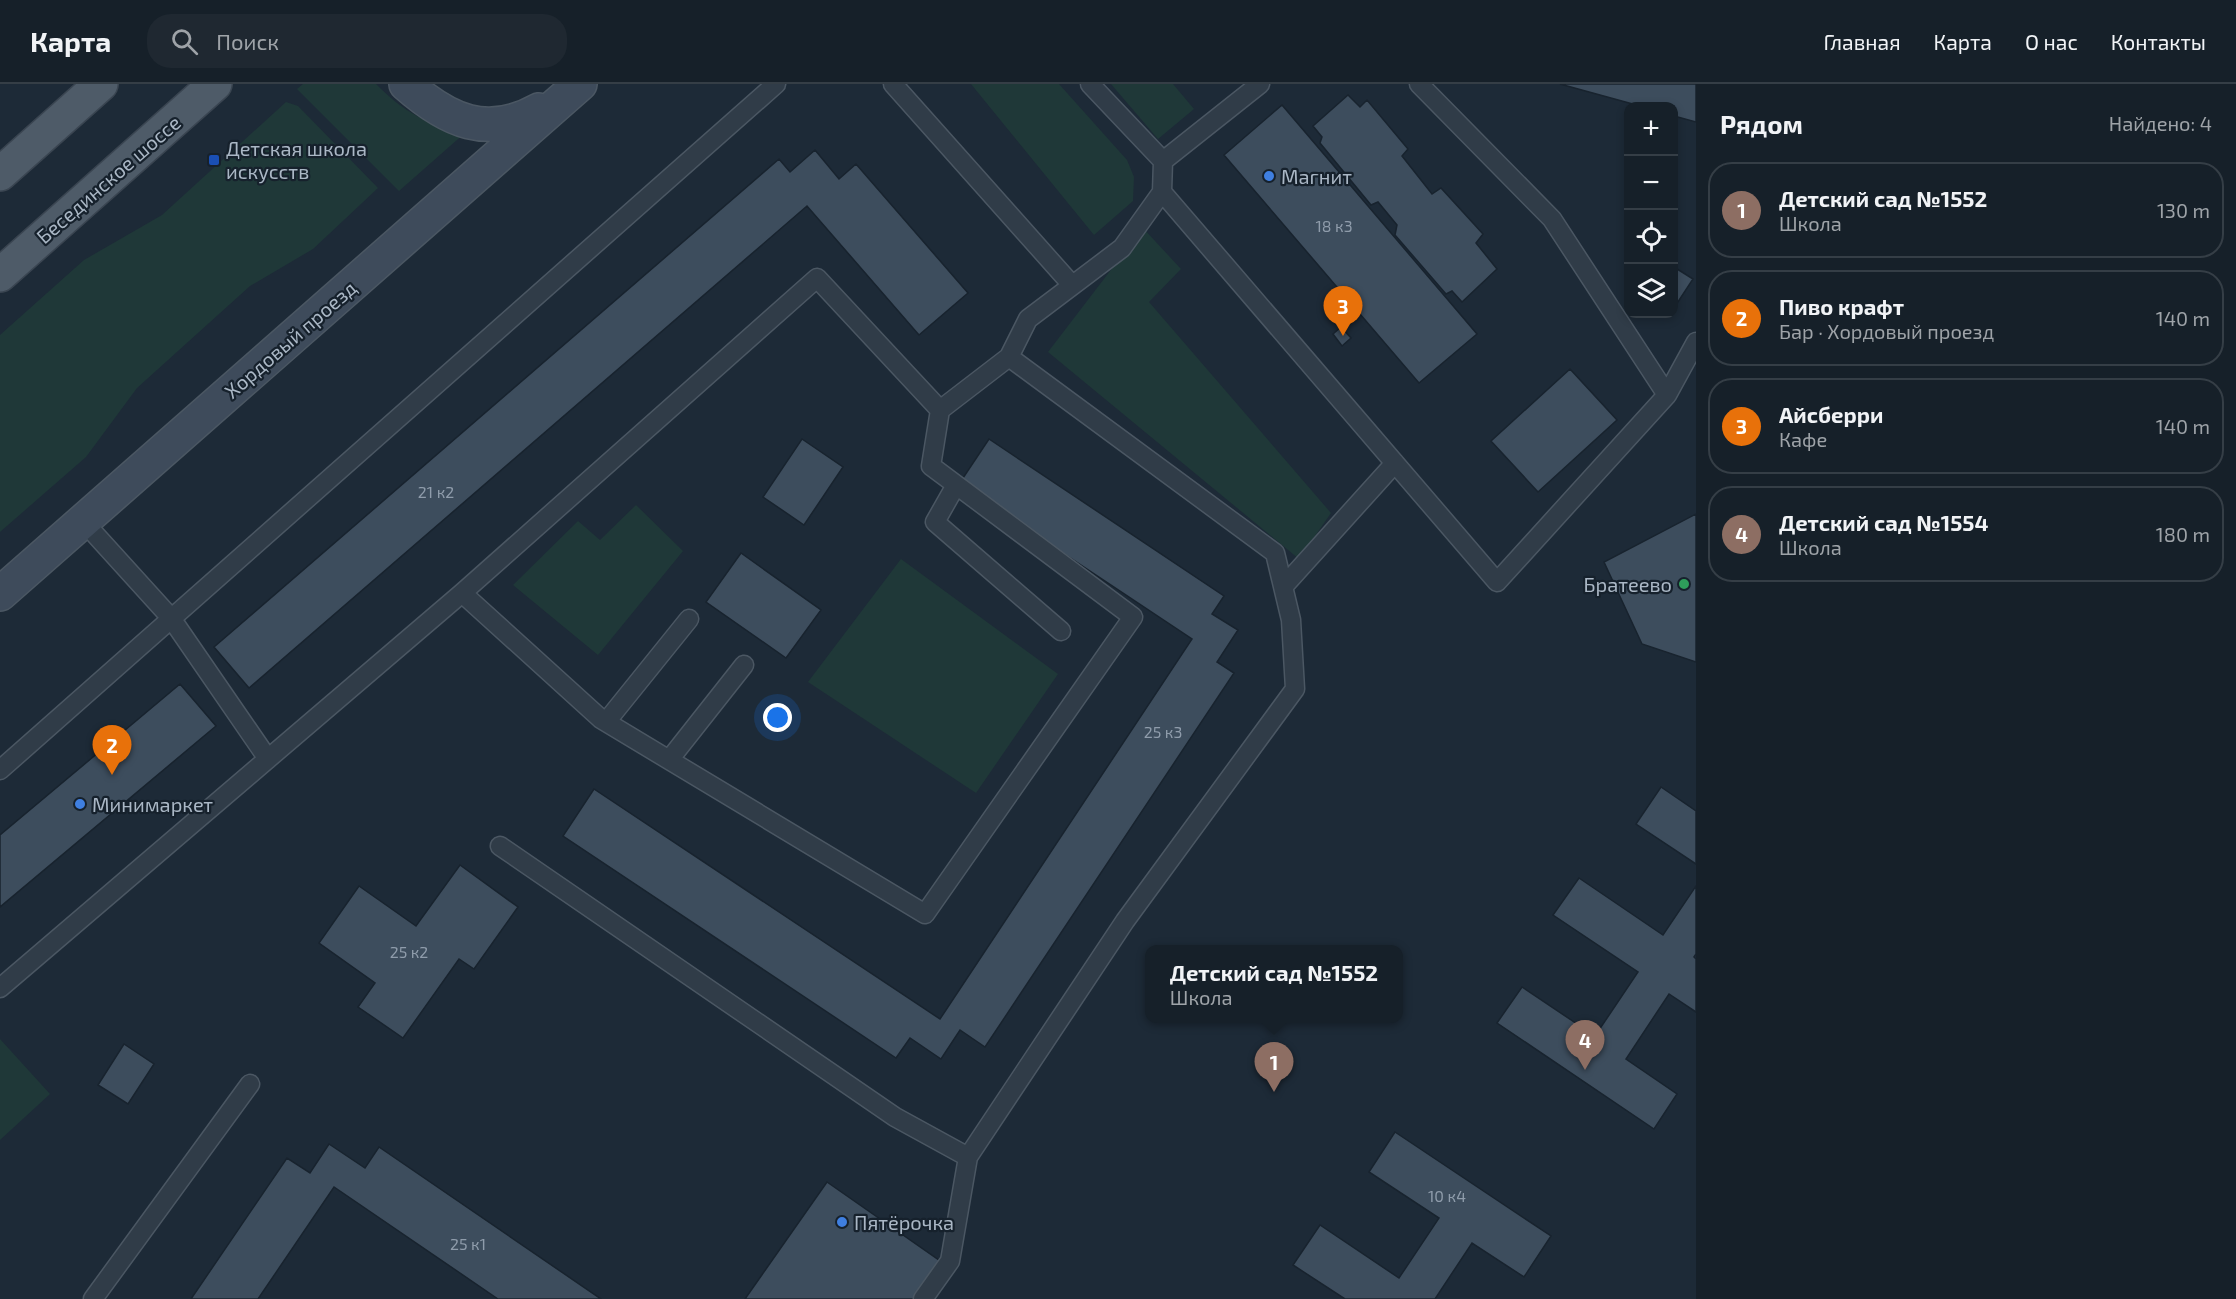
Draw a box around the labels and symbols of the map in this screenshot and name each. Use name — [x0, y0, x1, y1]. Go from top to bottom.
street label: Бесединское шоссе — [31, 110, 185, 248]
place label: Детская школа искусств — [226, 136, 367, 184]
marker: Детская школа искусств — [207, 153, 221, 167]
place label: Магнит — [1281, 164, 1352, 188]
marker: Магнит — [1262, 169, 1276, 183]
house number: 18 к3 — [1315, 216, 1353, 235]
street label: Хордовый проезд — [219, 275, 361, 403]
pin: 3 — [1324, 286, 1362, 336]
house number: 21 к2 — [418, 482, 454, 501]
place label: Братеево — [1584, 572, 1672, 596]
marker: Братеево — [1677, 577, 1691, 591]
your location — [763, 703, 792, 732]
house number: 25 к3 — [1144, 722, 1182, 741]
pin: 2 — [92, 726, 132, 775]
place label: Минимаркет — [92, 792, 213, 816]
marker: Минимаркет — [73, 797, 87, 811]
house number: 25 к2 — [390, 942, 428, 961]
pin: 4 — [1566, 1020, 1604, 1070]
pin: 1 — [1254, 1042, 1294, 1092]
house number: 10 к4 — [1428, 1186, 1466, 1205]
place label: Пятёрочка — [854, 1210, 954, 1234]
marker: Пятёрочка — [835, 1215, 849, 1229]
house number: 25 к1 — [450, 1234, 486, 1253]

